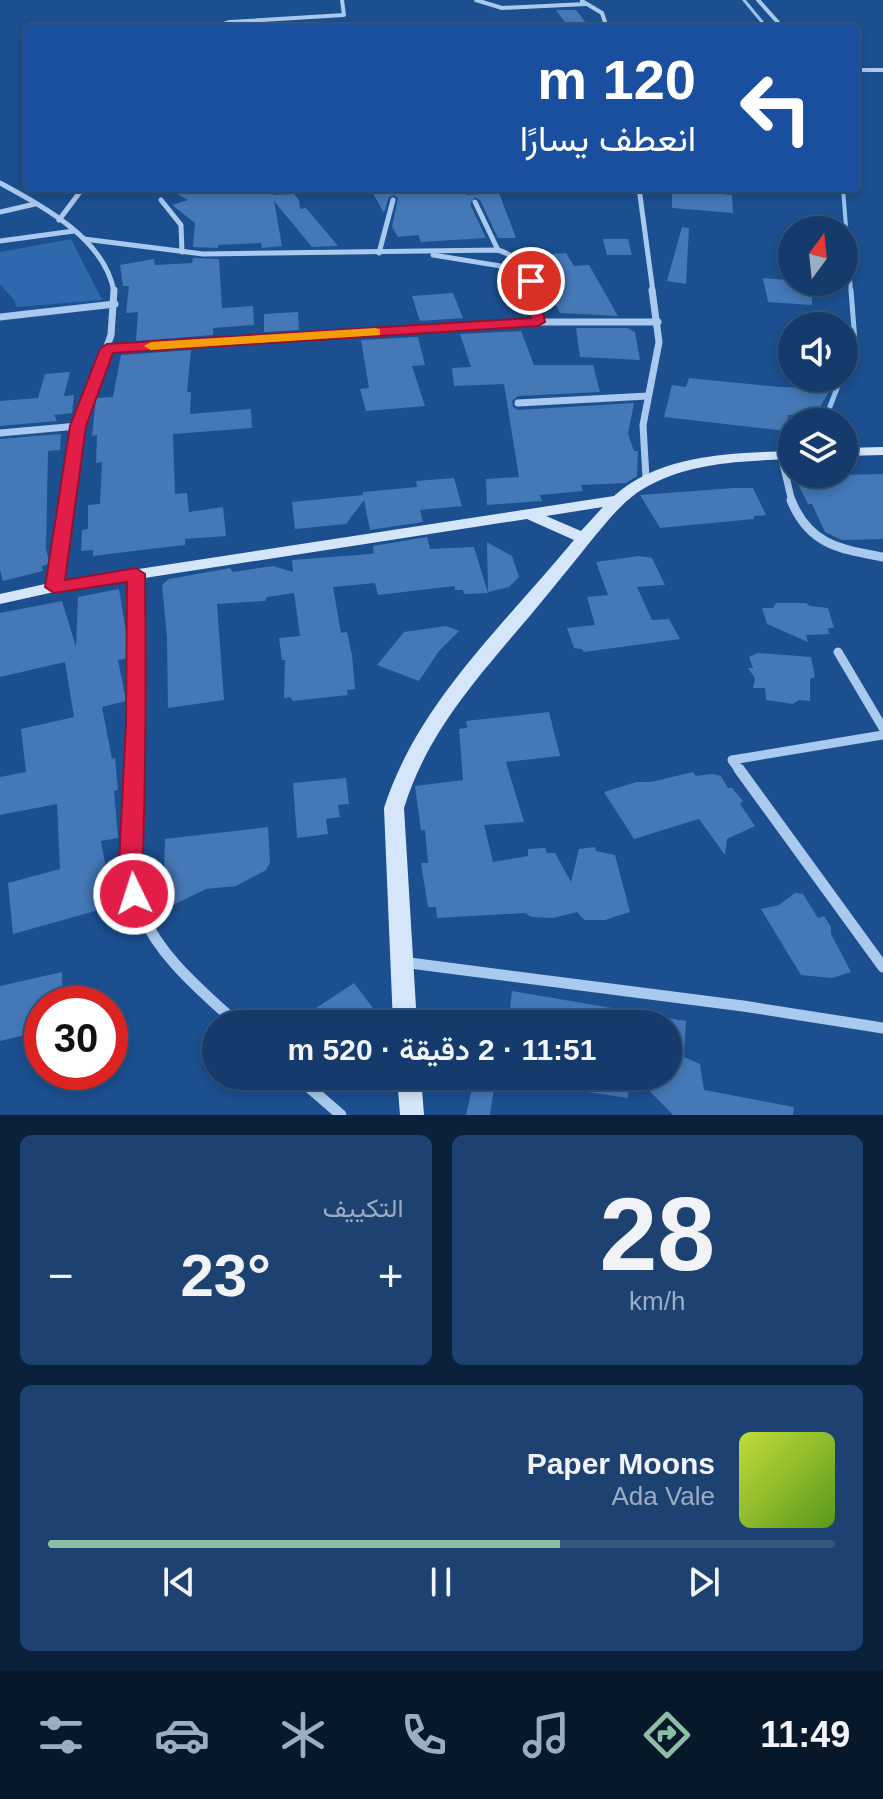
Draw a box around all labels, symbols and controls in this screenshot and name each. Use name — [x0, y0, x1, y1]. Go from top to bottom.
text: 120 m — [537, 48, 696, 111]
icon: left — [724, 56, 828, 160]
text: انعطف يسارًا — [520, 118, 696, 159]
north arrow — [778, 216, 858, 296]
map controls — [778, 216, 858, 488]
pin — [497, 247, 565, 315]
icon: arrive — [509, 259, 553, 303]
button: sound — [778, 312, 858, 392]
button: layers — [778, 408, 858, 488]
position arrow — [92, 852, 176, 936]
speed limit sign: 30 — [24, 986, 128, 1090]
text: 11:51 · 2 دقيقة · 520 m — [288, 1033, 596, 1066]
text: 28 — [599, 1176, 715, 1292]
text: التكييف — [323, 1193, 404, 1223]
text: 23° — [180, 1242, 271, 1309]
text: − — [48, 1251, 74, 1300]
text: + — [378, 1251, 403, 1300]
text: km/h — [629, 1286, 685, 1316]
text: Paper Moons — [527, 1447, 715, 1480]
text: Ada Vale — [611, 1481, 715, 1511]
icon: previous — [157, 1560, 201, 1604]
icon: pause — [419, 1560, 463, 1604]
icon: next — [682, 1560, 726, 1604]
icon: filters — [33, 1707, 89, 1763]
icon: car — [154, 1707, 210, 1763]
icon: climate — [275, 1707, 331, 1763]
icon: phone — [396, 1707, 452, 1763]
icon: music — [518, 1707, 574, 1763]
icon: directions — [639, 1707, 695, 1763]
text: 11:49 — [760, 1714, 850, 1755]

